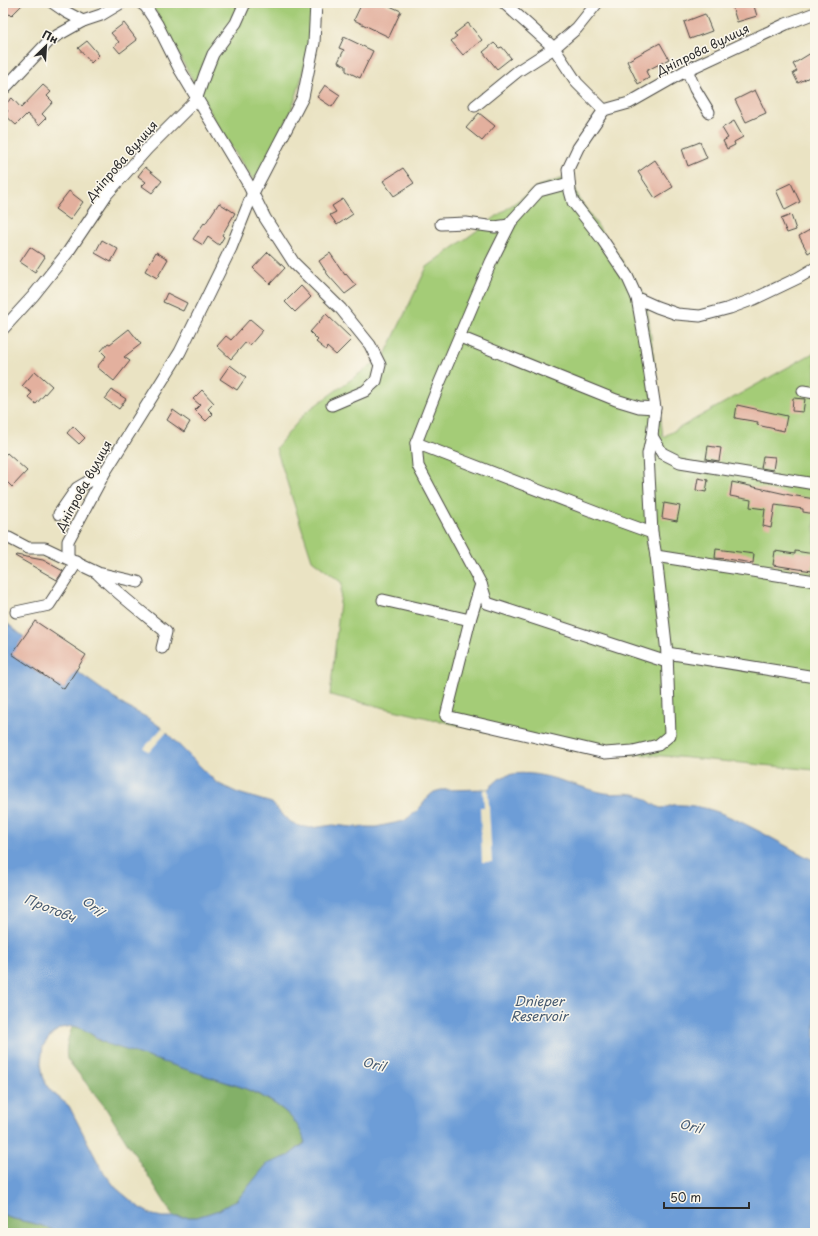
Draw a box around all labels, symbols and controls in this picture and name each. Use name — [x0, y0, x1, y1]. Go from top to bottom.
street label: Дніпрова вулиця — [652, 19, 752, 80]
text: Пн — [40, 25, 61, 48]
north arrow — [26, 26, 66, 66]
street label: Дніпрова вулиця — [81, 116, 161, 205]
street label: Дніпрова вулиця — [50, 437, 116, 535]
water label: Протовч — [22, 889, 80, 927]
water label: Oril — [78, 891, 110, 922]
water label: Dnieper Reservoir — [510, 991, 570, 1025]
water label: Oril — [360, 1051, 390, 1076]
water label: Oril — [677, 1113, 707, 1138]
scale bar — [664, 1184, 749, 1210]
text: 50 m — [670, 1188, 701, 1206]

